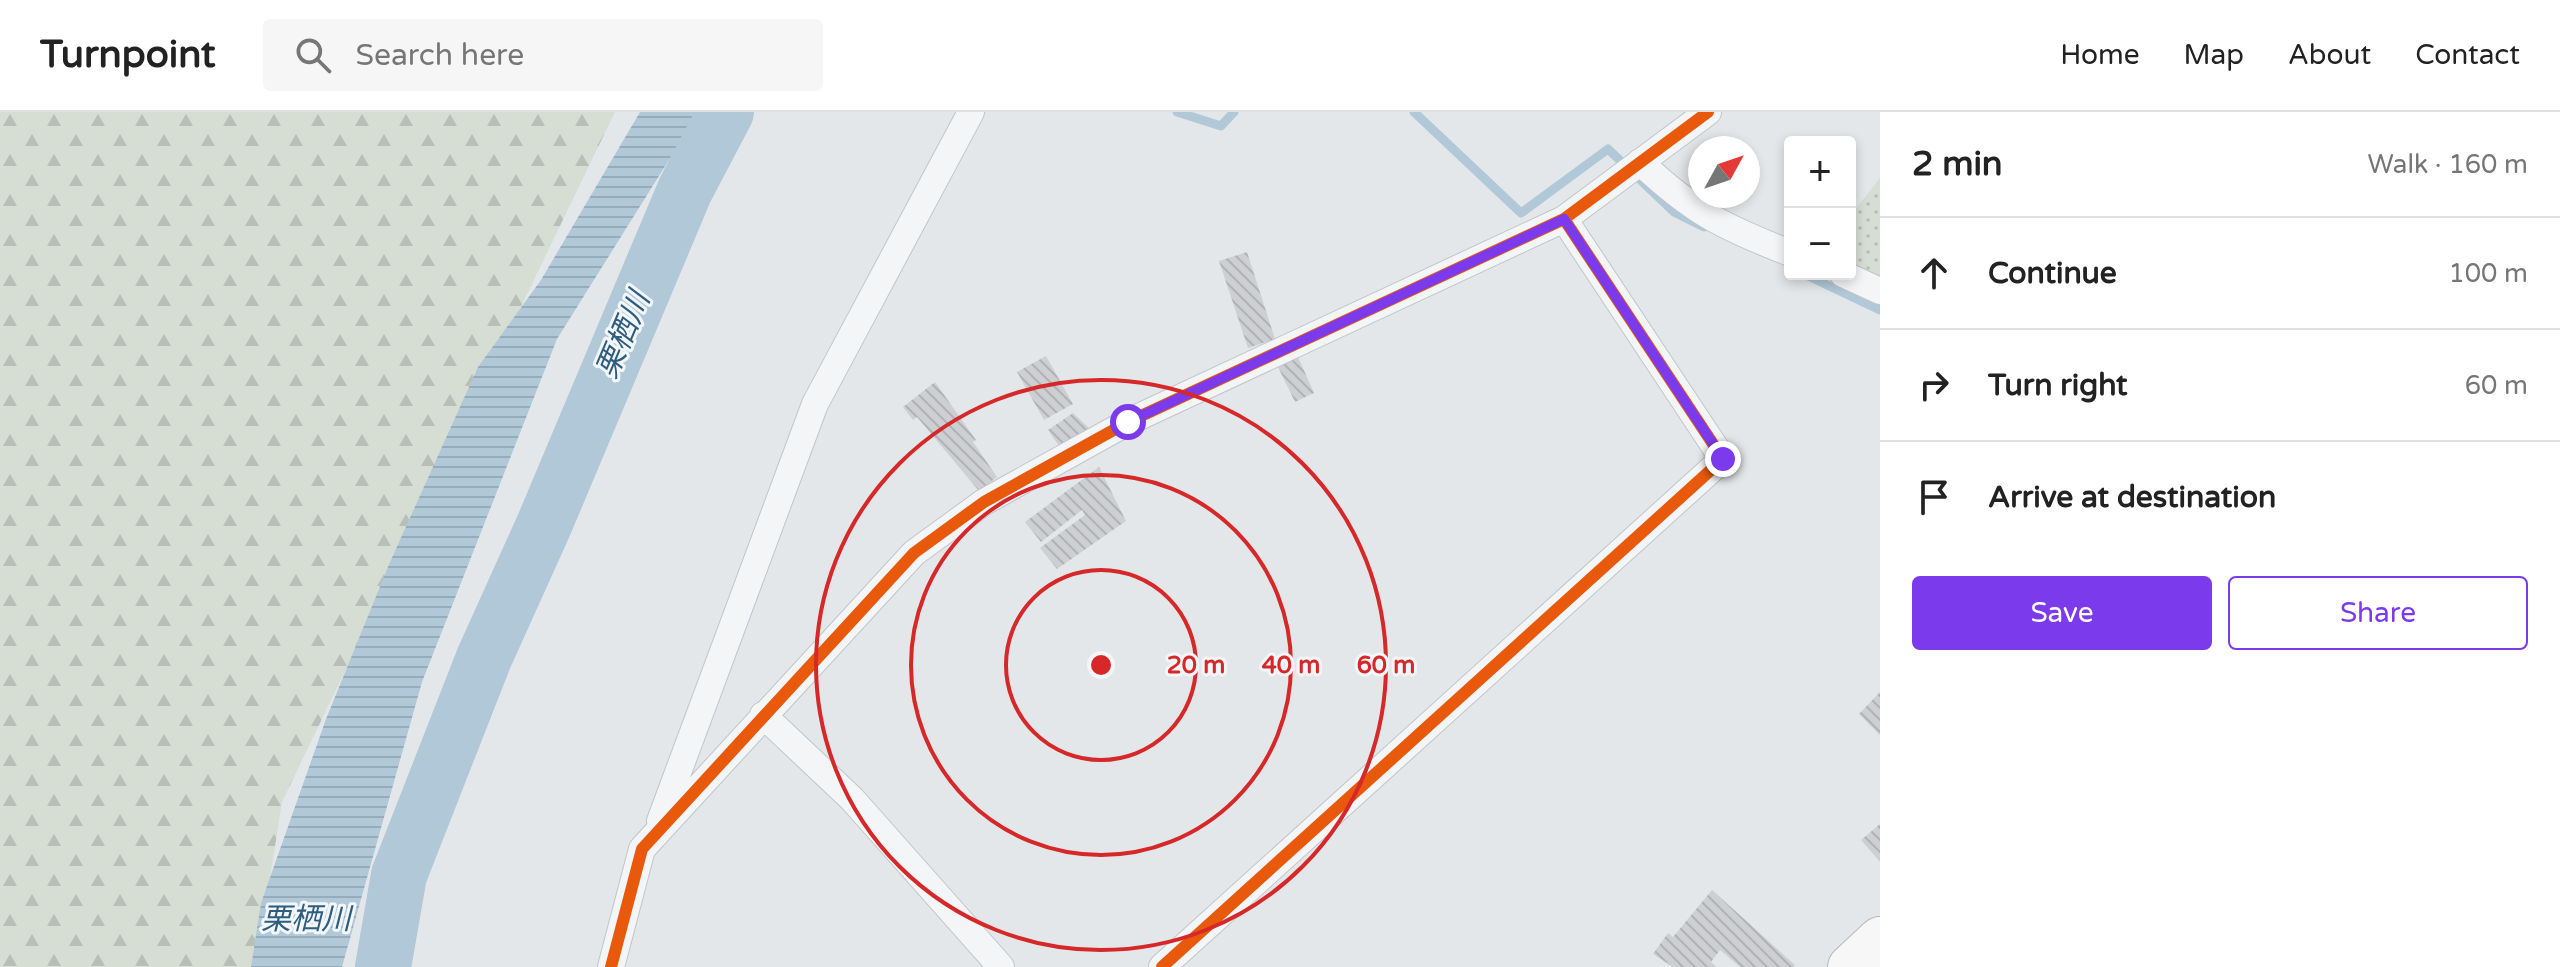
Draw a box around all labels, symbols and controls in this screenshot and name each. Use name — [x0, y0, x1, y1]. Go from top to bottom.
search box — [263, 19, 823, 91]
text: Turnpoint — [40, 32, 215, 78]
icon: search — [291, 33, 335, 77]
text: Search here — [355, 37, 524, 74]
text: Home — [2060, 38, 2140, 72]
text: Map — [2184, 38, 2244, 72]
text: About — [2288, 38, 2371, 72]
text: Contact — [2415, 38, 2520, 72]
north arrow — [1688, 136, 1760, 208]
map controls — [1784, 136, 1856, 280]
button: + — [1784, 136, 1856, 208]
text: 2 min — [1912, 144, 2003, 185]
text: Walk · 160 m — [2368, 149, 2528, 180]
button: − — [1784, 208, 1856, 280]
icon: ahead — [1912, 251, 1956, 295]
text: Continue — [1988, 255, 2117, 292]
text: 100 m — [2448, 258, 2528, 289]
water label: 栗栖川 — [589, 284, 659, 384]
icon: right — [1912, 363, 1956, 407]
text: Turn right — [1988, 367, 2128, 404]
text: 60 m — [2465, 370, 2528, 401]
route start — [1110, 404, 1146, 440]
route end — [1705, 441, 1741, 477]
icon: arrive — [1912, 475, 1956, 519]
text: Arrive at destination — [1988, 479, 2276, 516]
button: Save — [1912, 576, 2212, 650]
button: Share — [2228, 576, 2528, 650]
centre of rings — [1087, 651, 1115, 679]
text: 20 m — [1167, 651, 1225, 680]
text: 40 m — [1262, 651, 1320, 680]
text: 60 m — [1357, 651, 1415, 680]
water label: 栗栖川 — [261, 901, 354, 938]

